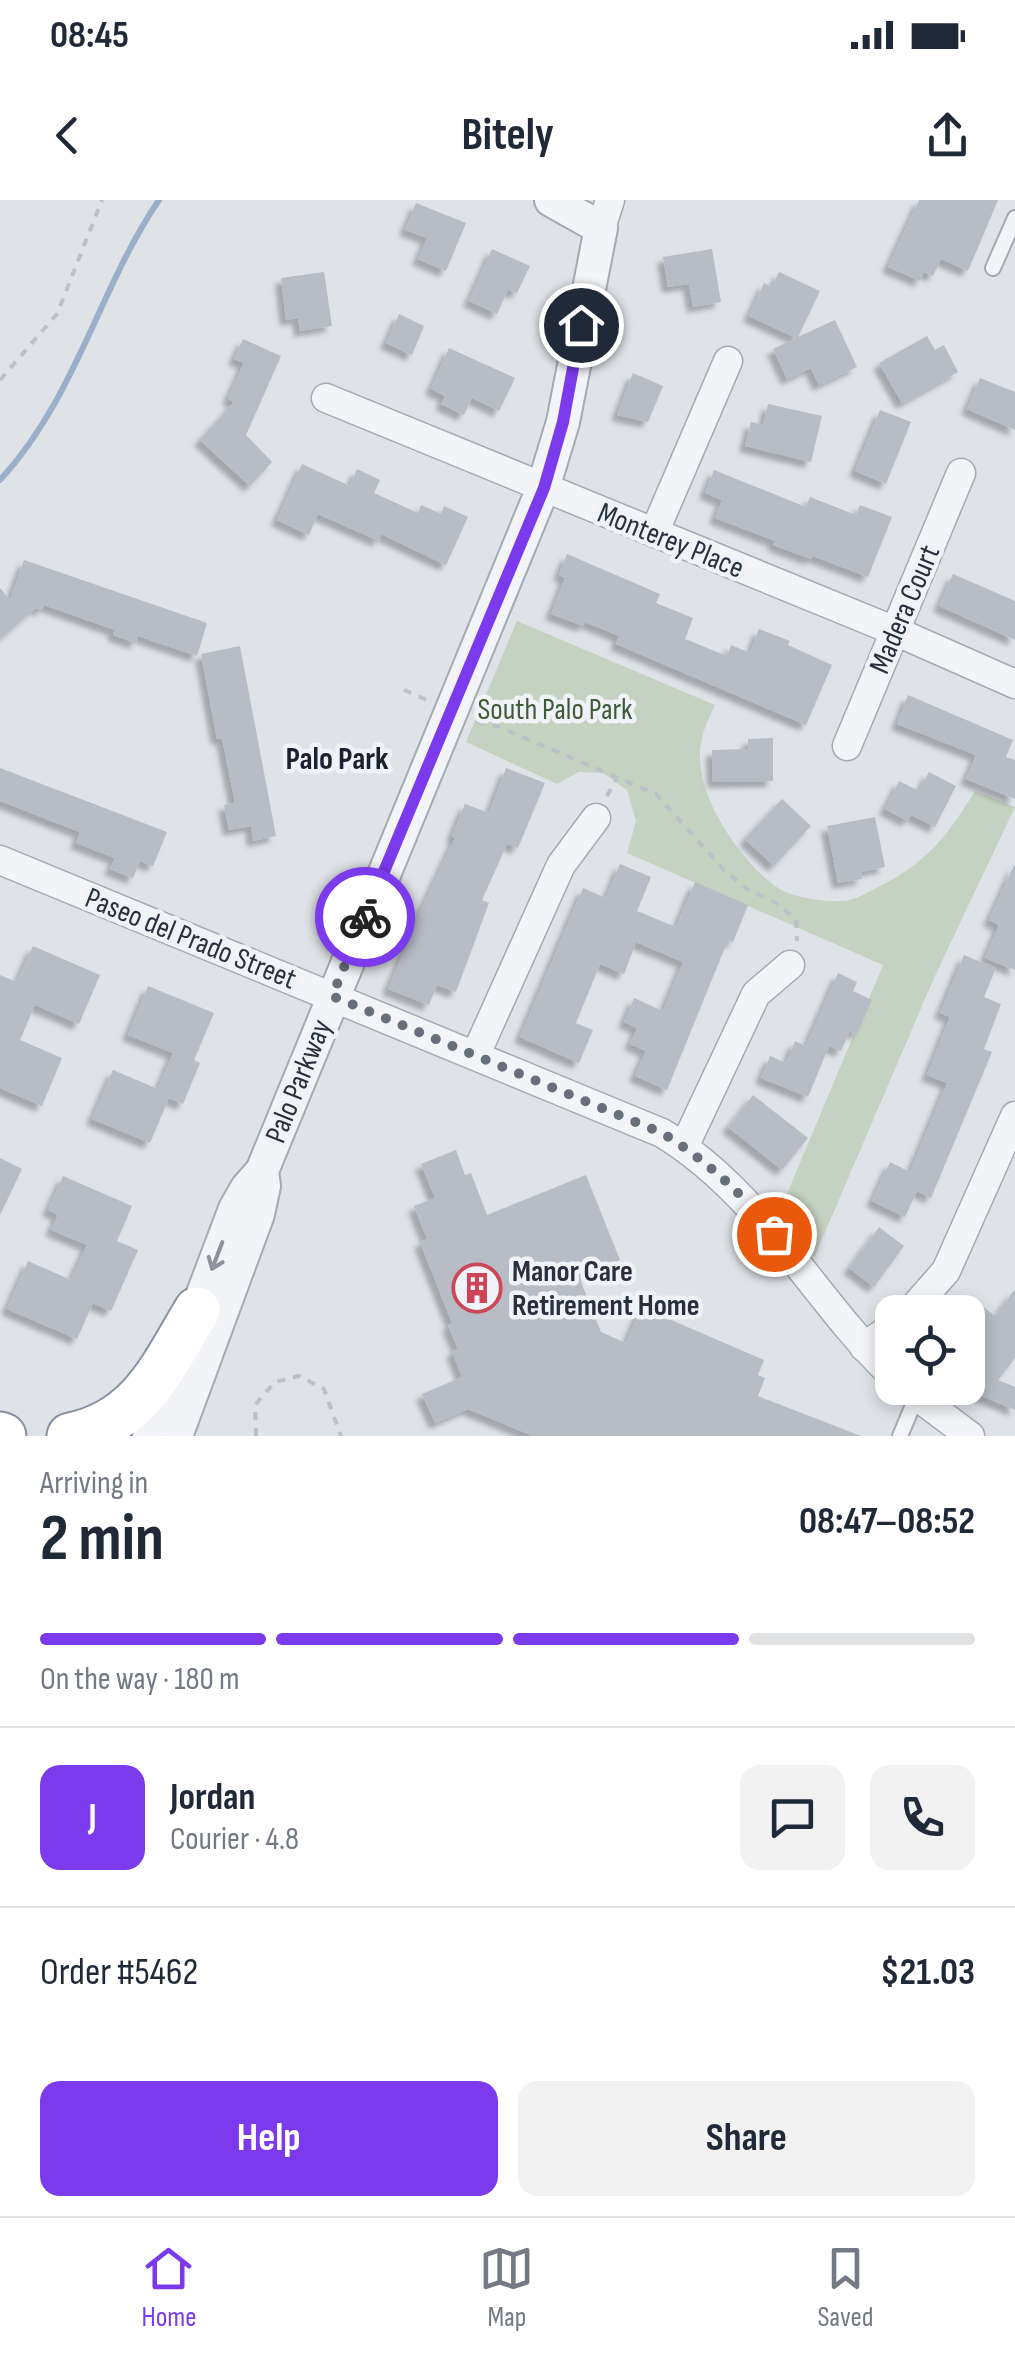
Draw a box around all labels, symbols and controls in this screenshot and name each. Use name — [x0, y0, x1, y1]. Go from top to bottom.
text: 08:45 — [50, 13, 129, 58]
icon: back — [40, 108, 95, 163]
text: Bitely — [461, 108, 554, 163]
icon: share — [920, 108, 975, 163]
pin — [539, 283, 624, 368]
icon: home — [554, 298, 609, 353]
street label: Monterey Place — [592, 495, 749, 587]
street label: Madera Court — [862, 540, 948, 679]
park label: South Palo Park — [477, 692, 633, 728]
district label: Palo Park — [285, 740, 389, 779]
courier — [315, 867, 415, 967]
street label: Paseo del Prado Street — [80, 880, 301, 998]
icon: bike — [338, 890, 393, 945]
street label: Palo Parkway — [258, 1014, 340, 1148]
pin — [732, 1192, 817, 1277]
icon: bag — [747, 1207, 802, 1262]
one-way arrow — [207, 1240, 225, 1271]
place label: Manor Care Retirement Home — [512, 1254, 699, 1324]
building icon: Manor Care Retirement Home — [451, 1262, 503, 1314]
map controls — [875, 1295, 985, 1405]
button: locate — [875, 1295, 985, 1405]
text: Arriving in — [40, 1464, 148, 1503]
text: 08:47–08:52 — [799, 1499, 975, 1544]
text: 2 min — [40, 1501, 164, 1579]
text: On the way · 180 m — [40, 1660, 239, 1699]
button: chat — [740, 1765, 845, 1870]
button: phone — [870, 1765, 975, 1870]
text: Jordan — [170, 1775, 255, 1820]
text: J — [88, 1795, 97, 1840]
text: Courier · 4.8 — [170, 1820, 299, 1859]
text: Order #5462 — [40, 1950, 198, 1995]
text: $21.03 — [880, 1950, 975, 1995]
button: Help — [40, 2081, 498, 2196]
button: Share — [518, 2081, 975, 2196]
tab: Home — [141, 2241, 197, 2334]
tab: Map — [479, 2241, 534, 2334]
tab: Saved — [817, 2241, 874, 2334]

